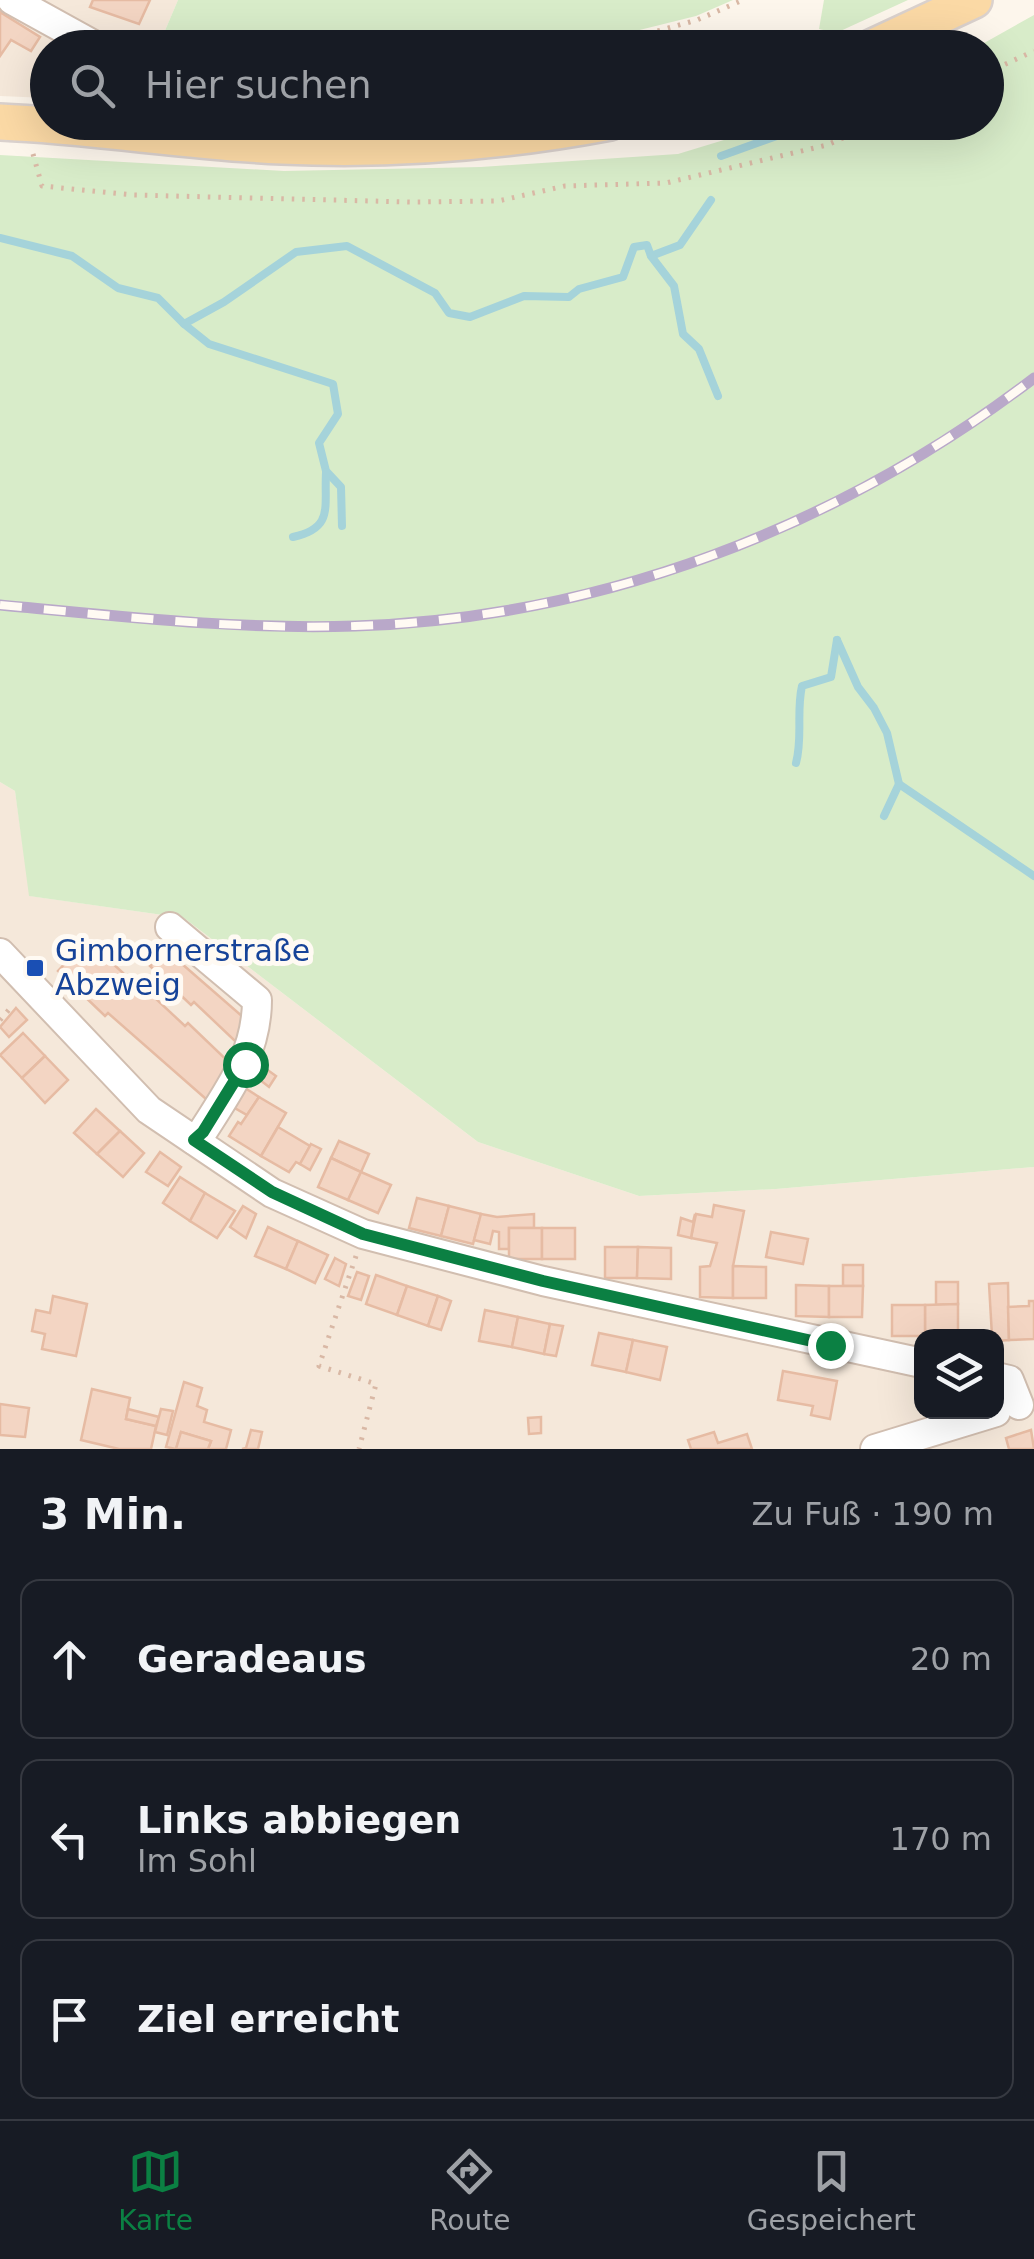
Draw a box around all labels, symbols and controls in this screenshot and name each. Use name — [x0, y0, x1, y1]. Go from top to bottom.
search box — [30, 30, 1004, 140]
icon: search — [65, 58, 120, 113]
text: Hier suchen — [145, 63, 372, 107]
place label: Gimbornerstraße Abzweig — [55, 933, 310, 1002]
marker: Gimbornerstraße Abzweig — [24, 957, 46, 979]
route start — [223, 1042, 269, 1088]
route end — [808, 1323, 854, 1369]
map controls — [914, 1329, 1004, 1419]
button: layers — [914, 1329, 1004, 1419]
text: 3 Min. — [40, 1490, 186, 1539]
text: Zu Fuß · 190 m — [752, 1495, 994, 1533]
icon: ahead — [42, 1632, 97, 1687]
text: Geradeaus — [137, 1637, 367, 1681]
text: 20 m — [910, 1640, 992, 1678]
text: Links abbiegen — [137, 1798, 461, 1842]
icon: left — [42, 1812, 97, 1867]
text: 170 m — [890, 1820, 992, 1858]
text: Im Sohl — [137, 1842, 257, 1880]
icon: arrive — [42, 1992, 97, 2047]
text: Ziel erreicht — [137, 1997, 399, 2041]
tab: Karte — [118, 2144, 193, 2237]
tab: Route — [429, 2144, 510, 2237]
tab: Gespeichert — [747, 2144, 916, 2237]

